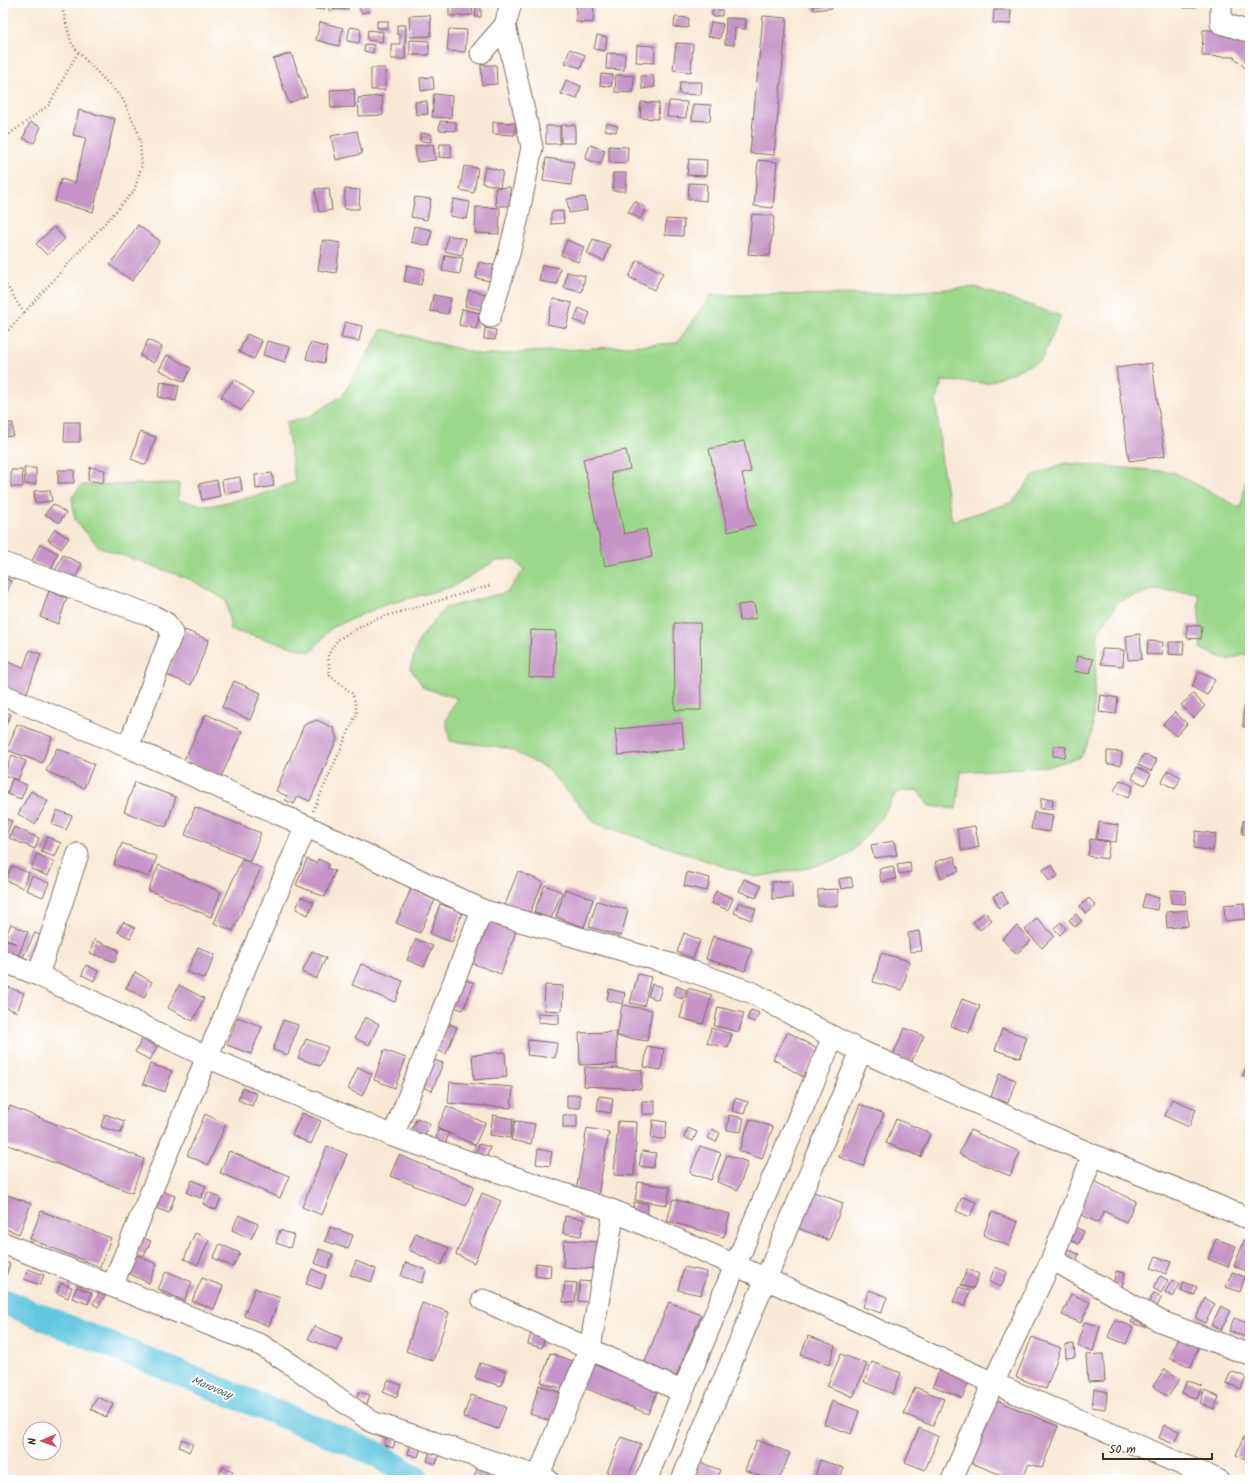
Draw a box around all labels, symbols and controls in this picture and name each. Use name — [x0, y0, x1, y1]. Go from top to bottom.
water label: Marovoay — [189, 1372, 236, 1405]
north arrow — [22, 1421, 62, 1461]
scale bar — [1103, 1435, 1212, 1461]
text: N — [24, 1437, 42, 1445]
text: 50 m — [1109, 1440, 1136, 1459]

